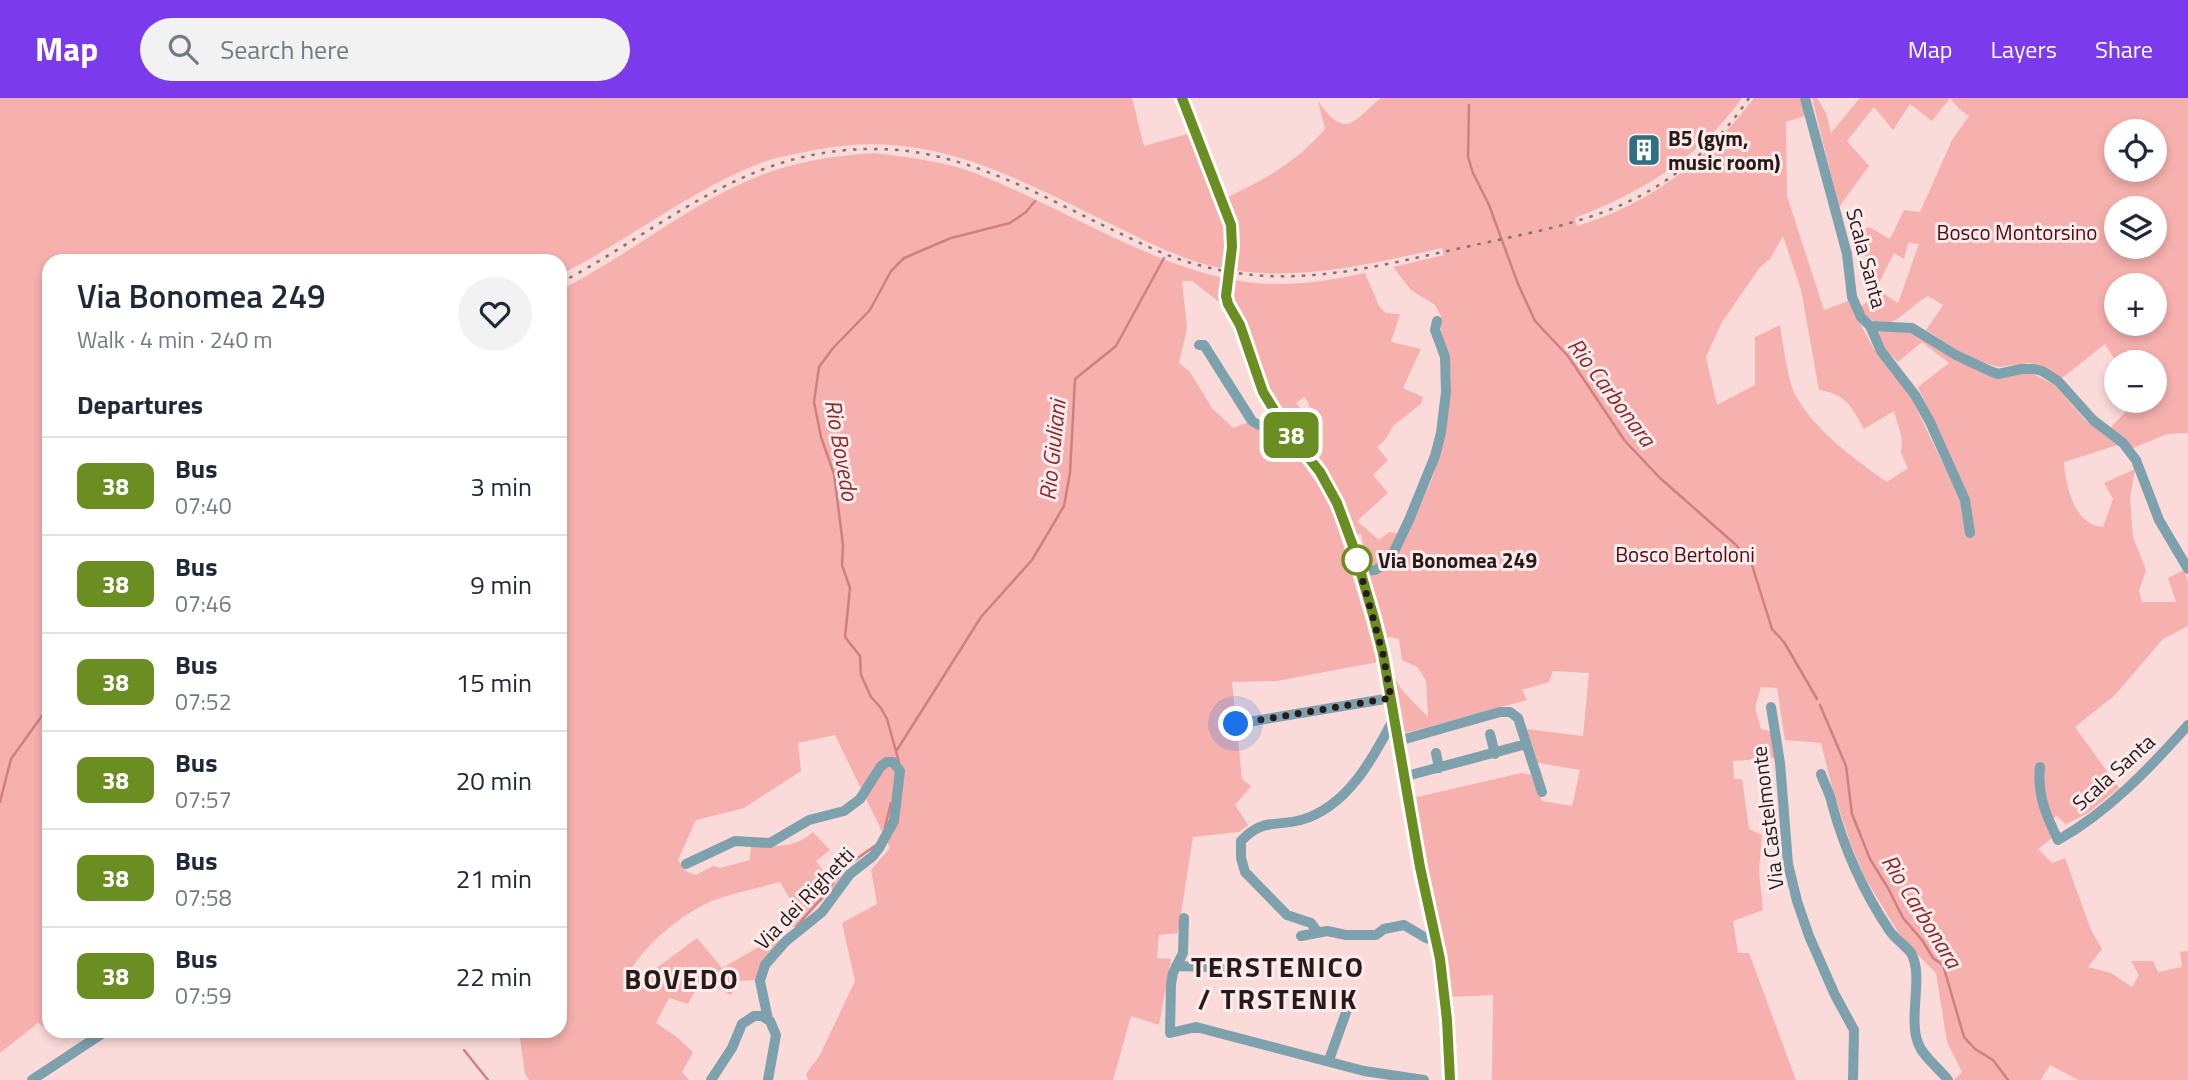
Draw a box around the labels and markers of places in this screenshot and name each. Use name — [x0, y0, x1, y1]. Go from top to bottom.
place label: B5 (gym, music room) — [1668, 122, 1781, 178]
building icon: B5 (gym, music room) — [1625, 131, 1663, 169]
place label: Via Bonomea 249 — [1378, 544, 1537, 576]
marker: Via Bonomea 249 — [1342, 545, 1372, 575]

